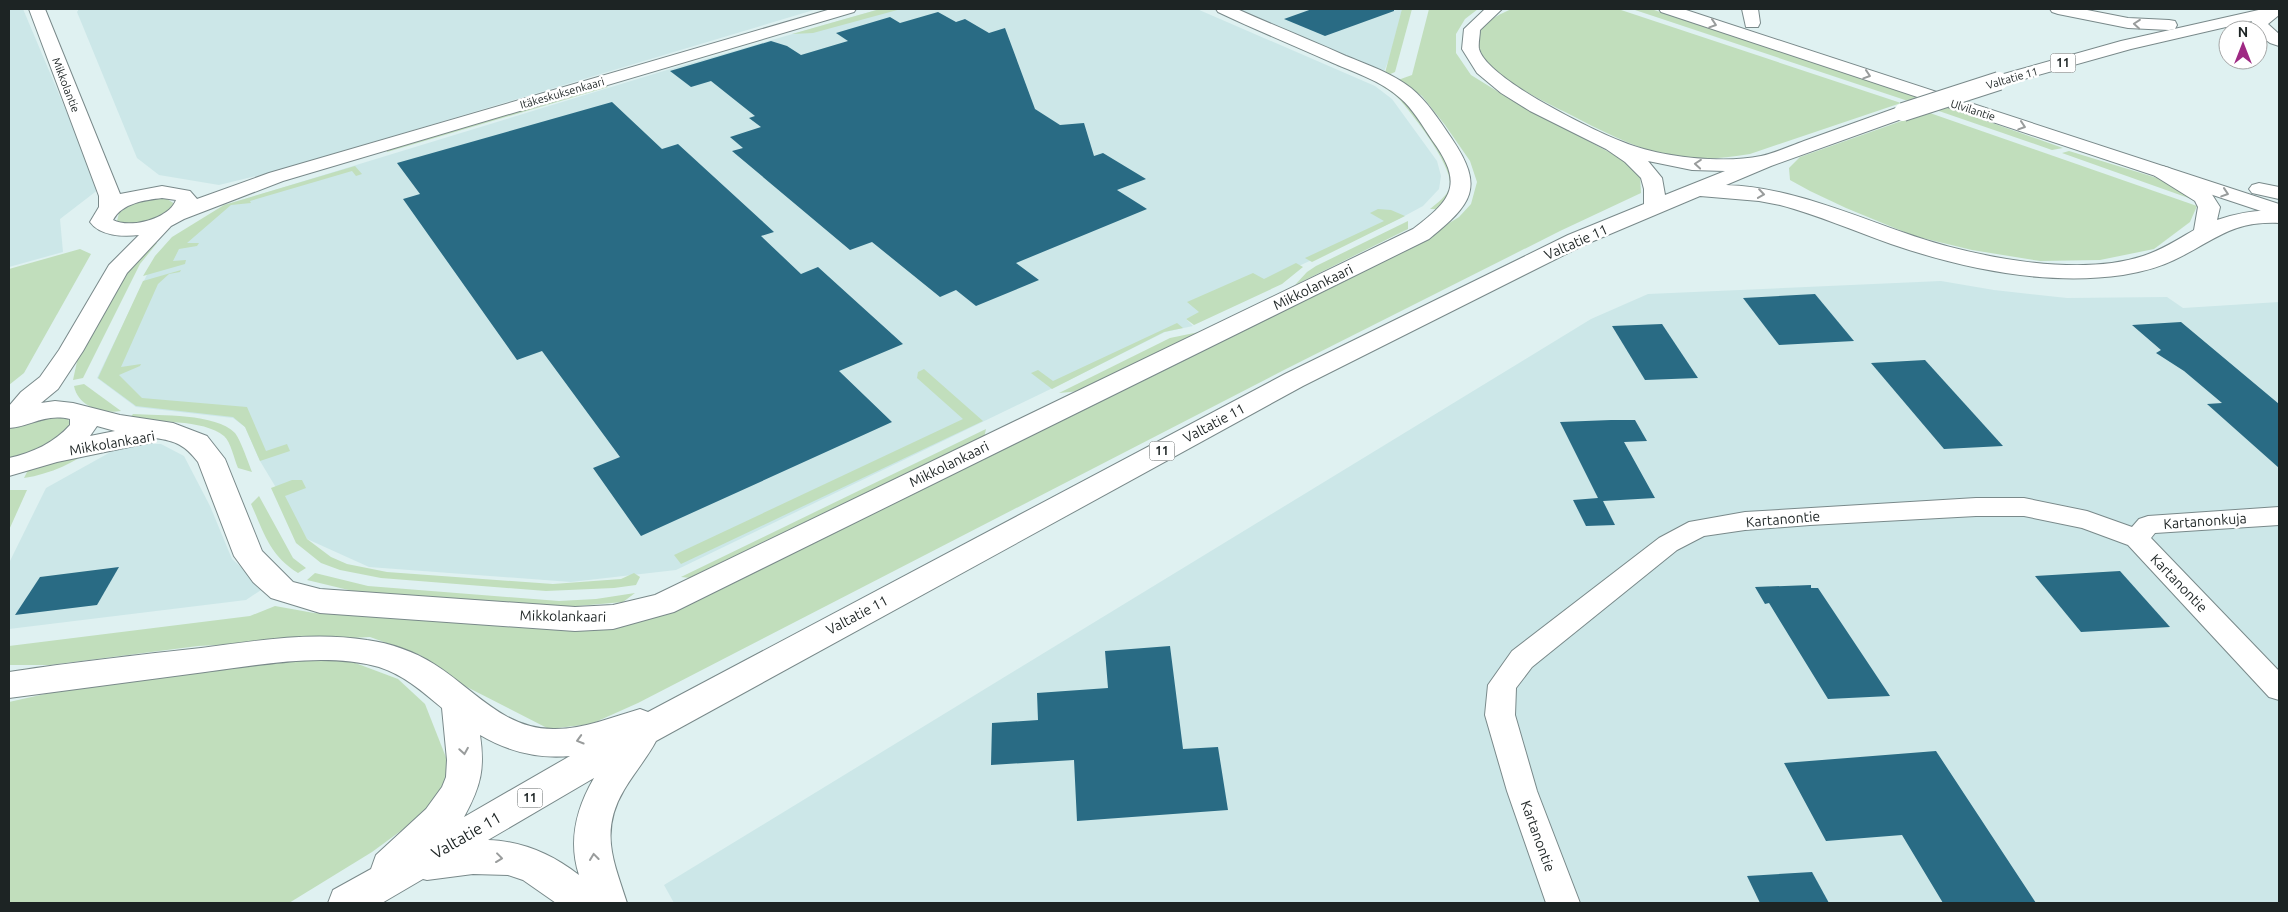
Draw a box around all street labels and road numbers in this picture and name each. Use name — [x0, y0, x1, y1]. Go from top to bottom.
road number: 11 — [2050, 54, 2076, 72]
street label: Mikkolantie — [50, 56, 82, 114]
street label: Valtatie 11 — [1985, 65, 2039, 91]
street label: Itäkeskuksenkaari — [518, 75, 606, 111]
street label: Ulvilantie — [1949, 97, 1997, 123]
street label: Valtatie 11 — [1542, 221, 1610, 263]
street label: Mikkolankaari — [1271, 261, 1355, 313]
street label: Valtatie 11 — [1180, 400, 1248, 446]
street label: Mikkolankaari — [68, 428, 156, 458]
street label: Mikkolankaari — [907, 438, 991, 490]
road number: 11 — [1150, 442, 1174, 461]
street label: Kartanontie — [1745, 508, 1821, 530]
street label: Kartanonkuja — [2163, 510, 2247, 532]
street label: Kartanontie — [2147, 551, 2211, 615]
street label: Valtatie 11 — [823, 592, 891, 638]
street label: Mikkolankaari — [520, 607, 606, 625]
road number: 11 — [518, 788, 542, 808]
street label: Kartanontie — [1518, 798, 1558, 874]
street label: Valtatie 11 — [428, 808, 504, 862]

